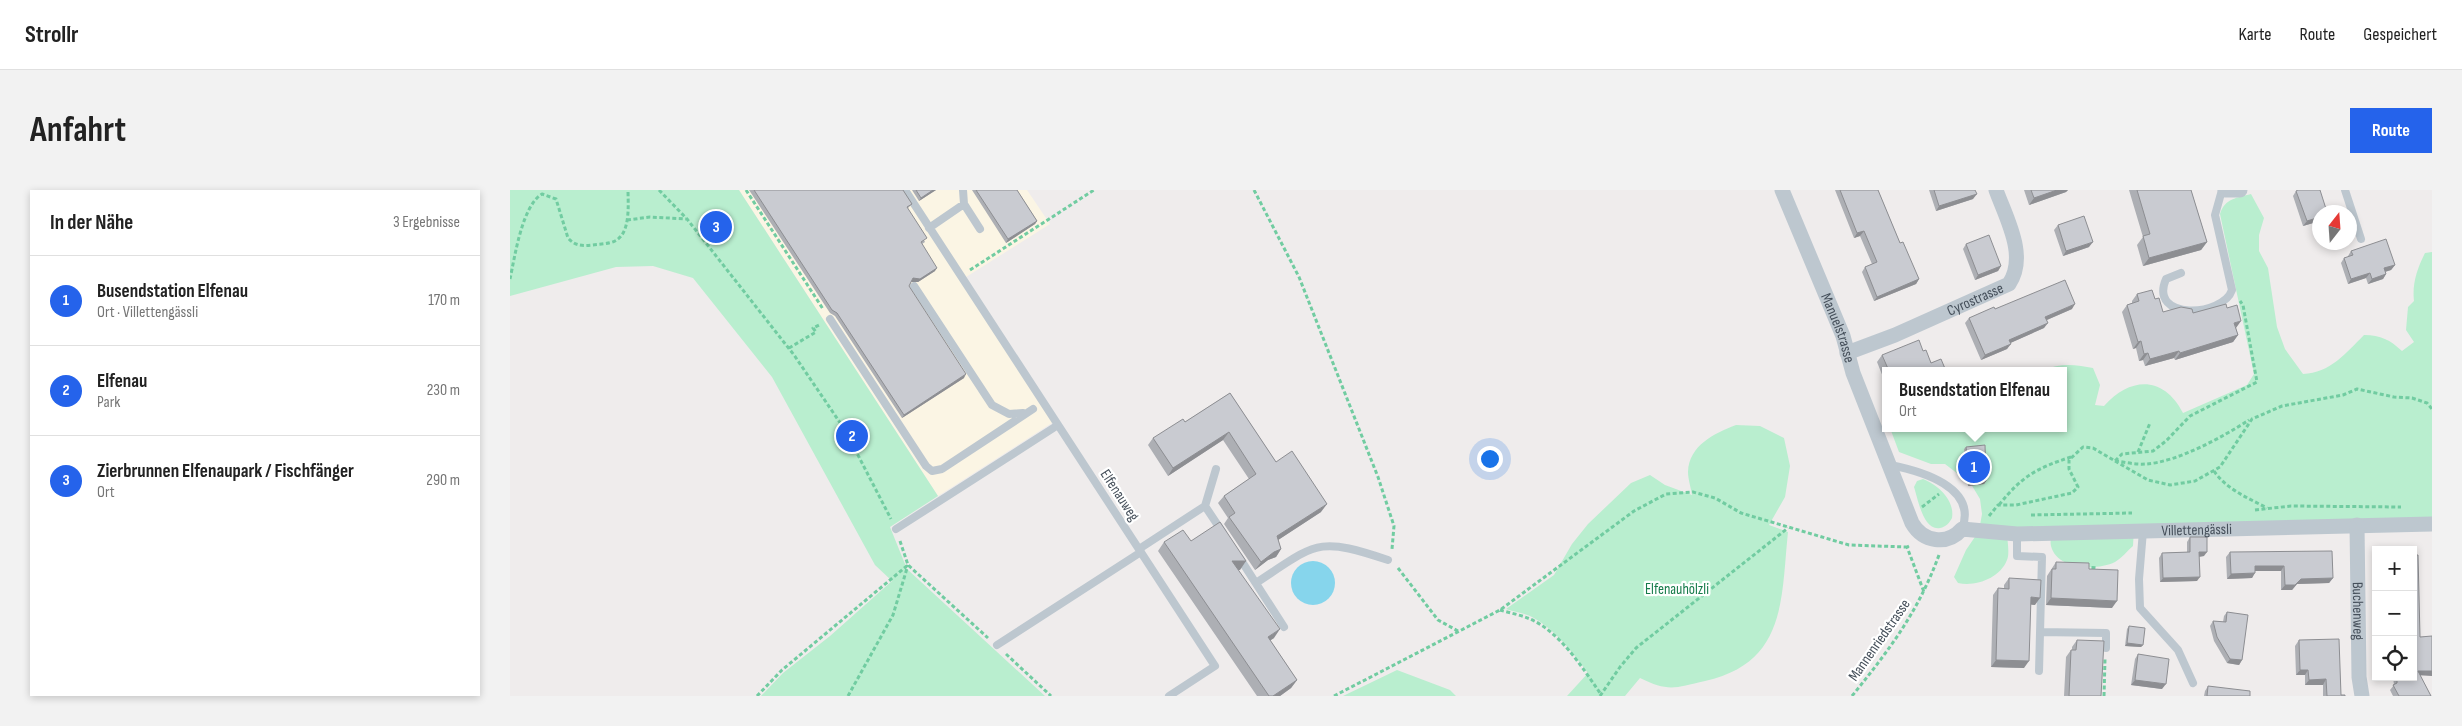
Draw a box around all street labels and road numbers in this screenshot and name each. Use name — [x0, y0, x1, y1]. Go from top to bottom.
street label: Cyrostrasse — [1944, 279, 2006, 321]
street label: Manuelstrasse — [1816, 290, 1859, 365]
street label: Elfenauweg — [1096, 466, 1143, 525]
street label: Villettengässli — [2161, 520, 2232, 541]
street label: Buchenweg — [2348, 582, 2368, 640]
street label: Mannenriedstrasse — [1844, 596, 1915, 685]

